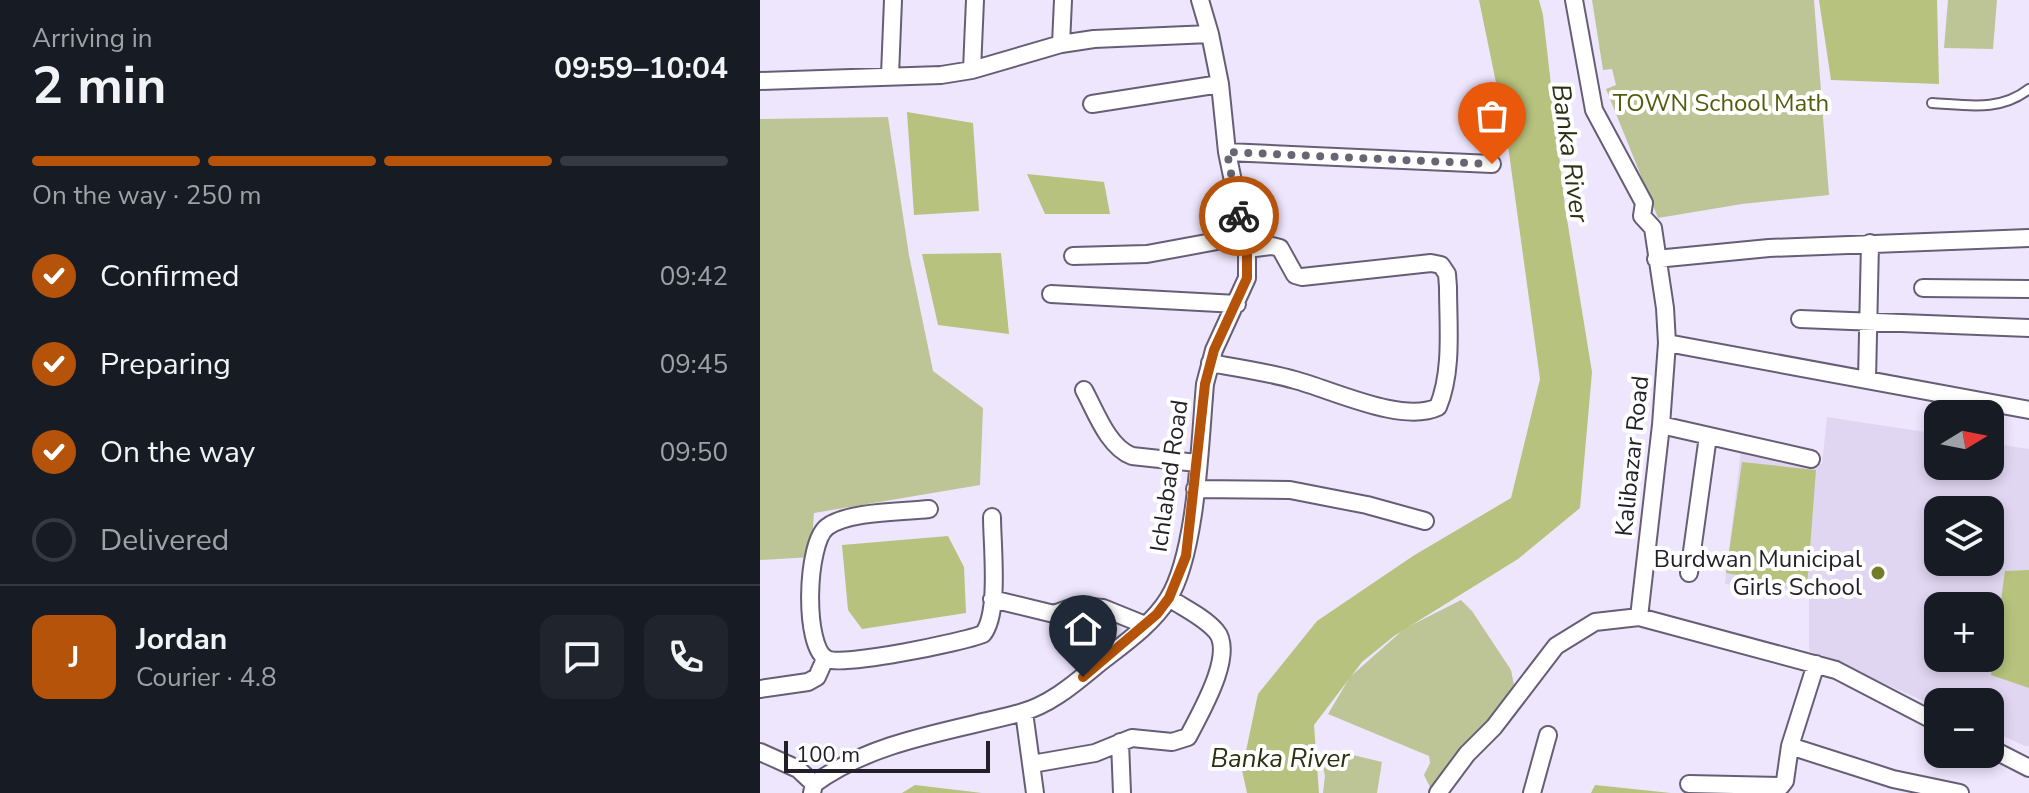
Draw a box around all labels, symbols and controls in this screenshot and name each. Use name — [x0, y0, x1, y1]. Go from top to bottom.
text: Arriving in — [32, 21, 153, 56]
text: 09:59–10:04 — [554, 48, 728, 89]
text: 2 min — [32, 50, 167, 121]
pin — [1458, 82, 1526, 164]
water label: Banka River — [1543, 82, 1597, 225]
park label: TOWN School Math — [1613, 87, 1829, 119]
icon: bag — [1470, 94, 1514, 138]
courier — [1199, 176, 1279, 256]
text: On the way · 250 m — [32, 178, 261, 213]
icon: bike — [1217, 194, 1261, 238]
icon: check — [32, 254, 76, 298]
text: Confirmed — [100, 256, 240, 297]
text: 09:42 — [660, 259, 728, 294]
icon: check — [32, 342, 76, 386]
text: Preparing — [100, 344, 231, 385]
text: 09:45 — [660, 347, 728, 382]
street label: Kalibazar Road — [1608, 374, 1656, 538]
street label: Ichlabad Road — [1142, 398, 1196, 554]
north arrow — [1924, 400, 2004, 480]
map controls — [1924, 400, 2004, 768]
icon: check — [32, 430, 76, 474]
text: On the way — [100, 432, 255, 473]
text: 09:50 — [660, 435, 728, 470]
button: layers — [1924, 496, 2004, 576]
text: Delivered — [100, 520, 229, 561]
place label: Burdwan Municipal Girls School — [1654, 543, 1862, 603]
marker: Burdwan Municipal Girls School — [1869, 564, 1887, 582]
button: + — [1924, 592, 2004, 672]
pin — [1049, 595, 1117, 677]
icon: home — [1061, 607, 1105, 651]
button: chat — [540, 615, 624, 699]
button: phone — [644, 615, 728, 699]
text: Jordan — [136, 619, 227, 660]
text: J — [69, 637, 79, 678]
text: Courier · 4.8 — [136, 660, 277, 695]
button: − — [1924, 688, 2004, 768]
scale bar — [784, 737, 990, 773]
text: 100 m — [796, 740, 860, 770]
water label: Banka River — [1210, 741, 1350, 776]

